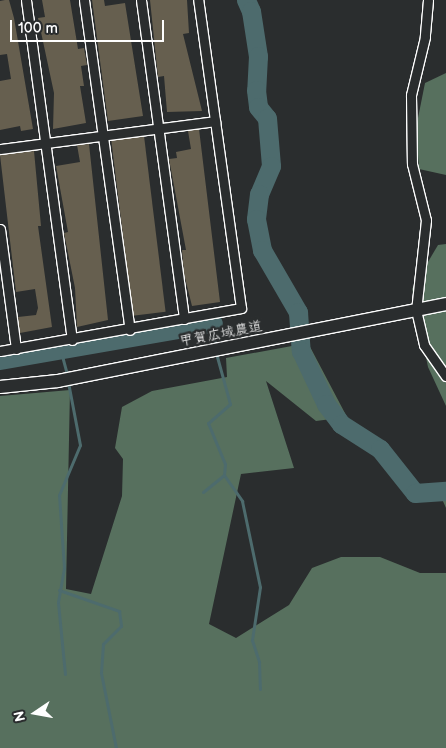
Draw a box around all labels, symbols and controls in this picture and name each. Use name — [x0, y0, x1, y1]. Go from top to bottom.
scale bar — [12, 10, 166, 42]
text: 100 m — [18, 19, 58, 38]
street label: 甲賀広域農道 — [178, 318, 264, 350]
north arrow — [10, 688, 60, 738]
text: N — [10, 709, 29, 723]

